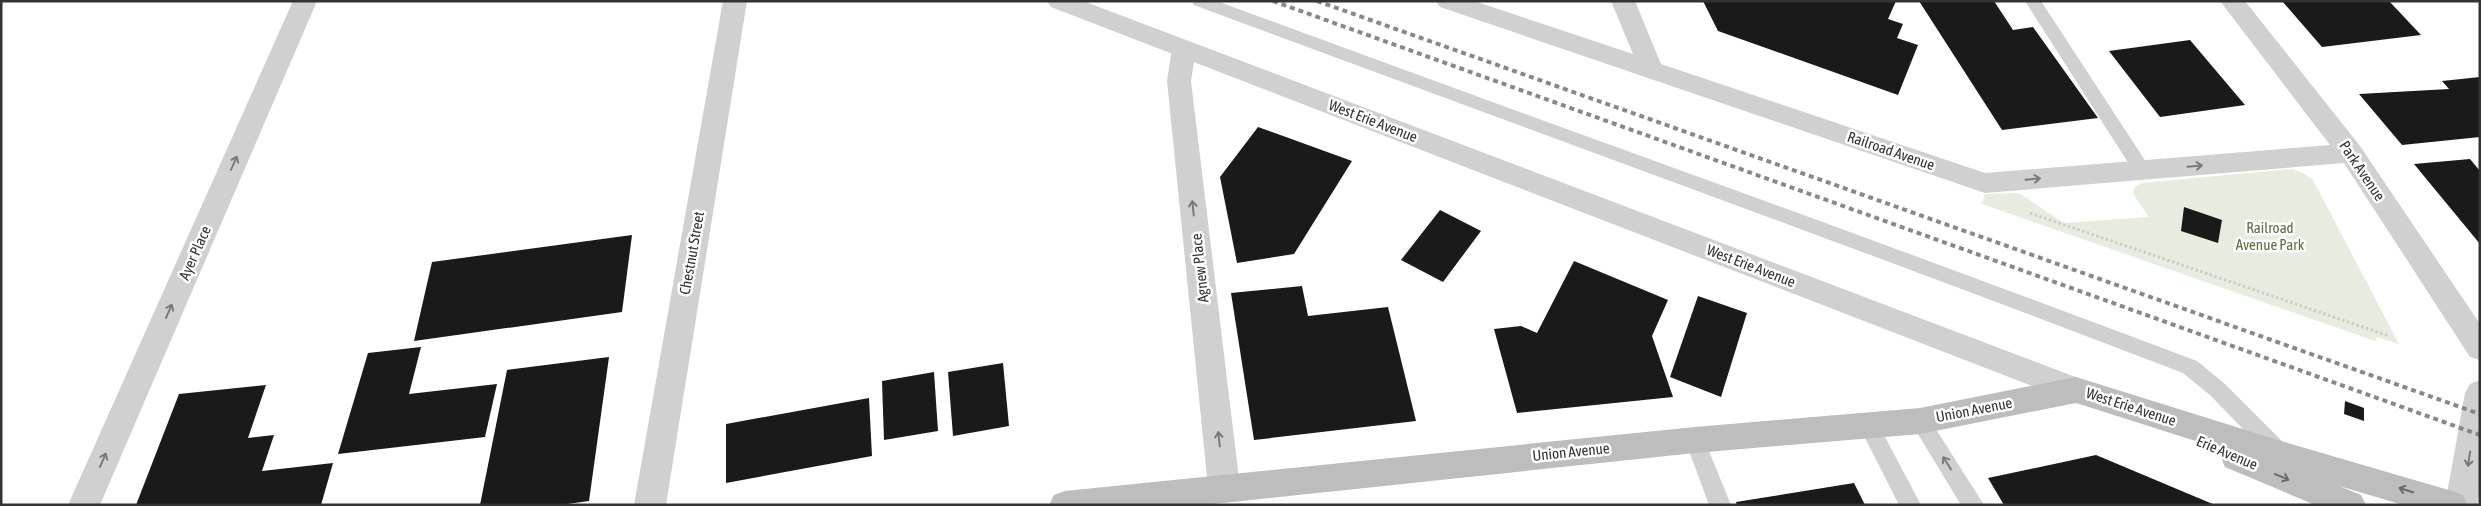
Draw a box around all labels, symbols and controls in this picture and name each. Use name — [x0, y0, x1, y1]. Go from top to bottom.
street label: West Erie Avenue — [1326, 96, 1420, 145]
street label: Railroad Avenue — [1845, 128, 1937, 173]
street label: Park Avenue — [2336, 138, 2389, 204]
one-way arrow — [230, 156, 240, 171]
one-way arrow — [2187, 161, 2203, 170]
one-way arrow — [2025, 174, 2041, 184]
one-way arrow — [1188, 200, 1198, 216]
street label: Chestnut Street — [676, 210, 707, 296]
park label: Railroad Avenue Park — [2236, 219, 2305, 253]
street label: Ayer Place — [175, 223, 214, 282]
street label: Agnew Place — [1187, 232, 1212, 303]
street label: West Erie Avenue — [1704, 241, 1798, 290]
one-way arrow — [164, 304, 174, 319]
street label: West Erie Avenue — [2084, 384, 2178, 429]
street label: Union Avenue — [1934, 394, 2014, 425]
one-way arrow — [1214, 431, 1224, 447]
street label: Erie Avenue — [2194, 432, 2260, 473]
street label: Union Avenue — [1532, 439, 1611, 464]
one-way arrow — [2464, 450, 2474, 466]
one-way arrow — [99, 453, 109, 468]
one-way arrow — [1941, 457, 1951, 471]
one-way arrow — [2274, 472, 2289, 482]
one-way arrow — [2398, 484, 2414, 494]

